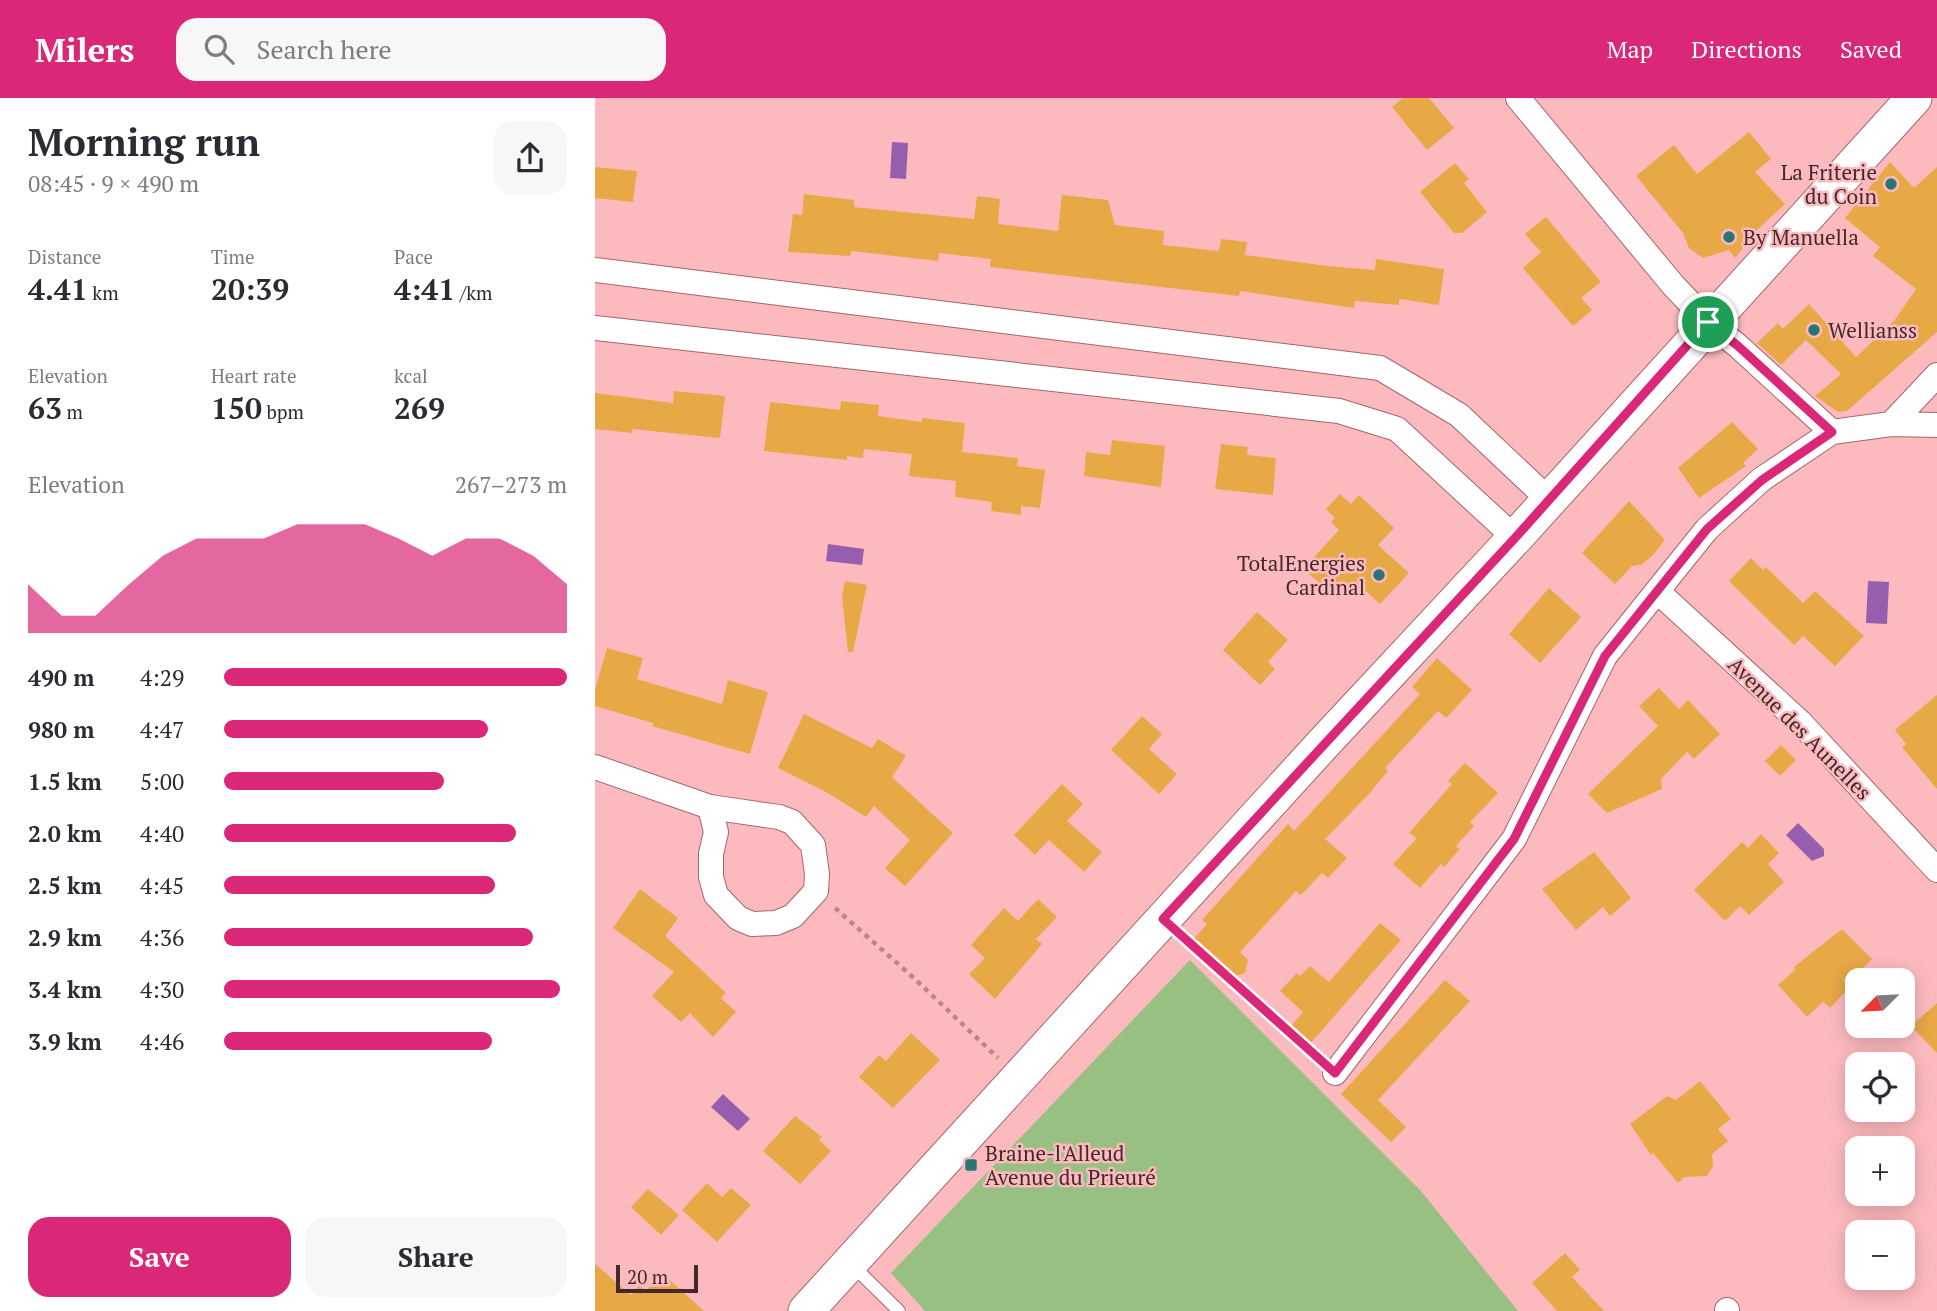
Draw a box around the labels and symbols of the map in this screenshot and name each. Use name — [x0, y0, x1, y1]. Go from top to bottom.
place label: La Friterie du Coin — [1781, 158, 1878, 210]
marker: La Friterie du Coin — [1883, 176, 1899, 192]
place label: By Manuella — [1743, 223, 1859, 251]
marker: By Manuella — [1721, 229, 1737, 245]
pin — [1678, 292, 1738, 352]
place label: Wellianss — [1828, 316, 1917, 344]
marker: Wellianss — [1806, 322, 1822, 338]
place label: TotalEnergies Cardinal — [1237, 549, 1365, 601]
marker: TotalEnergies Cardinal — [1371, 567, 1387, 583]
street label: Avenue des Aunelles — [1722, 650, 1878, 806]
north arrow — [1845, 968, 1915, 1038]
place label: Braine-l'Alleud Avenue du Prieuré — [985, 1139, 1156, 1191]
marker: Braine-l'Alleud Avenue du Prieuré — [963, 1157, 979, 1173]
scale bar — [616, 1262, 698, 1294]

